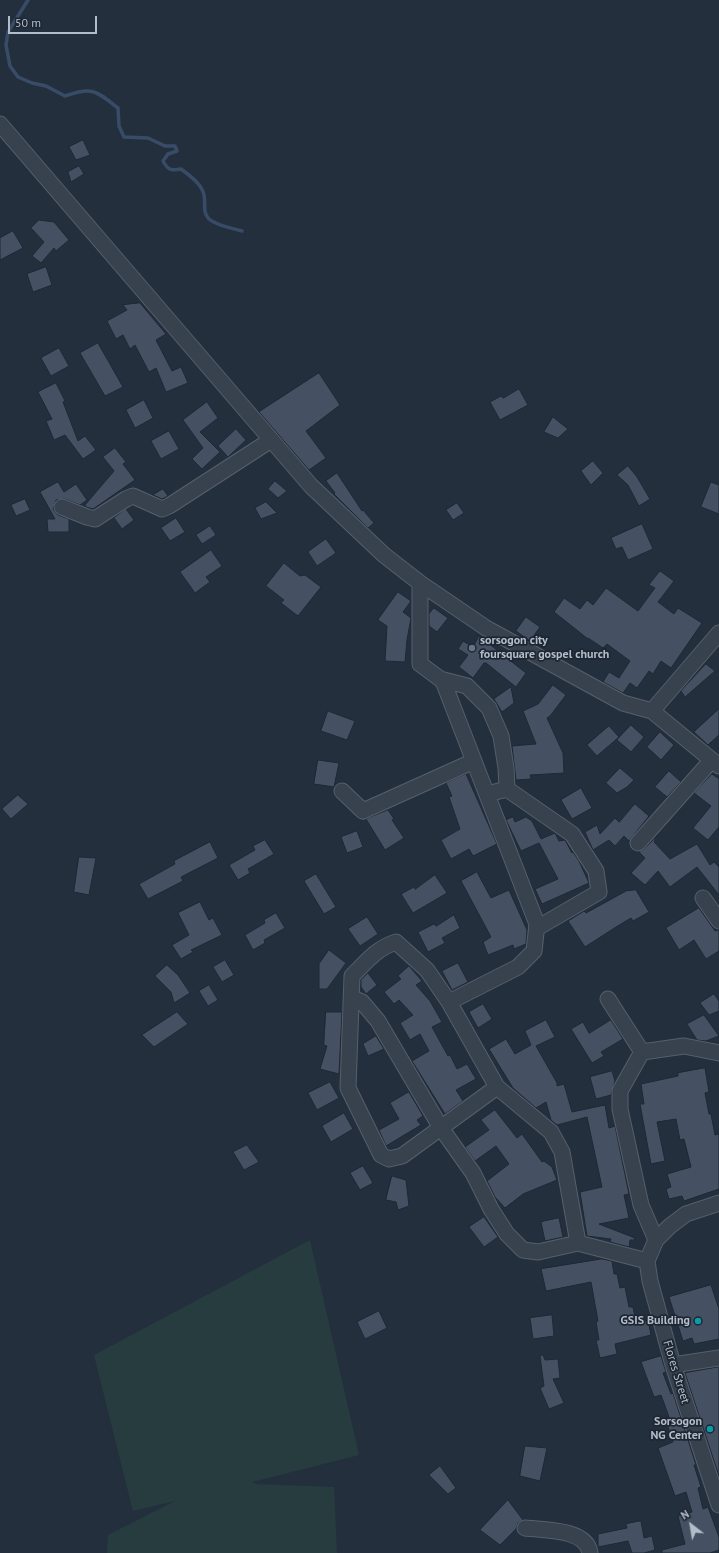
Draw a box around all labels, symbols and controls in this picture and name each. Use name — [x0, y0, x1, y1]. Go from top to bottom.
scale bar — [10, 8, 99, 34]
text: 50 m — [15, 15, 41, 30]
place label: sorsogon city foursquare gospel church — [480, 634, 609, 662]
marker: sorsogon city foursquare gospel church — [467, 643, 477, 653]
place label: GSIS Building — [621, 1314, 690, 1328]
marker: GSIS Building — [693, 1316, 703, 1326]
street label: Flores Street — [660, 1339, 692, 1405]
place label: Sorsogon NG Center — [650, 1415, 702, 1443]
marker: Sorsogon NG Center — [705, 1424, 715, 1434]
north arrow — [671, 1505, 711, 1545]
text: N — [678, 1507, 692, 1523]

